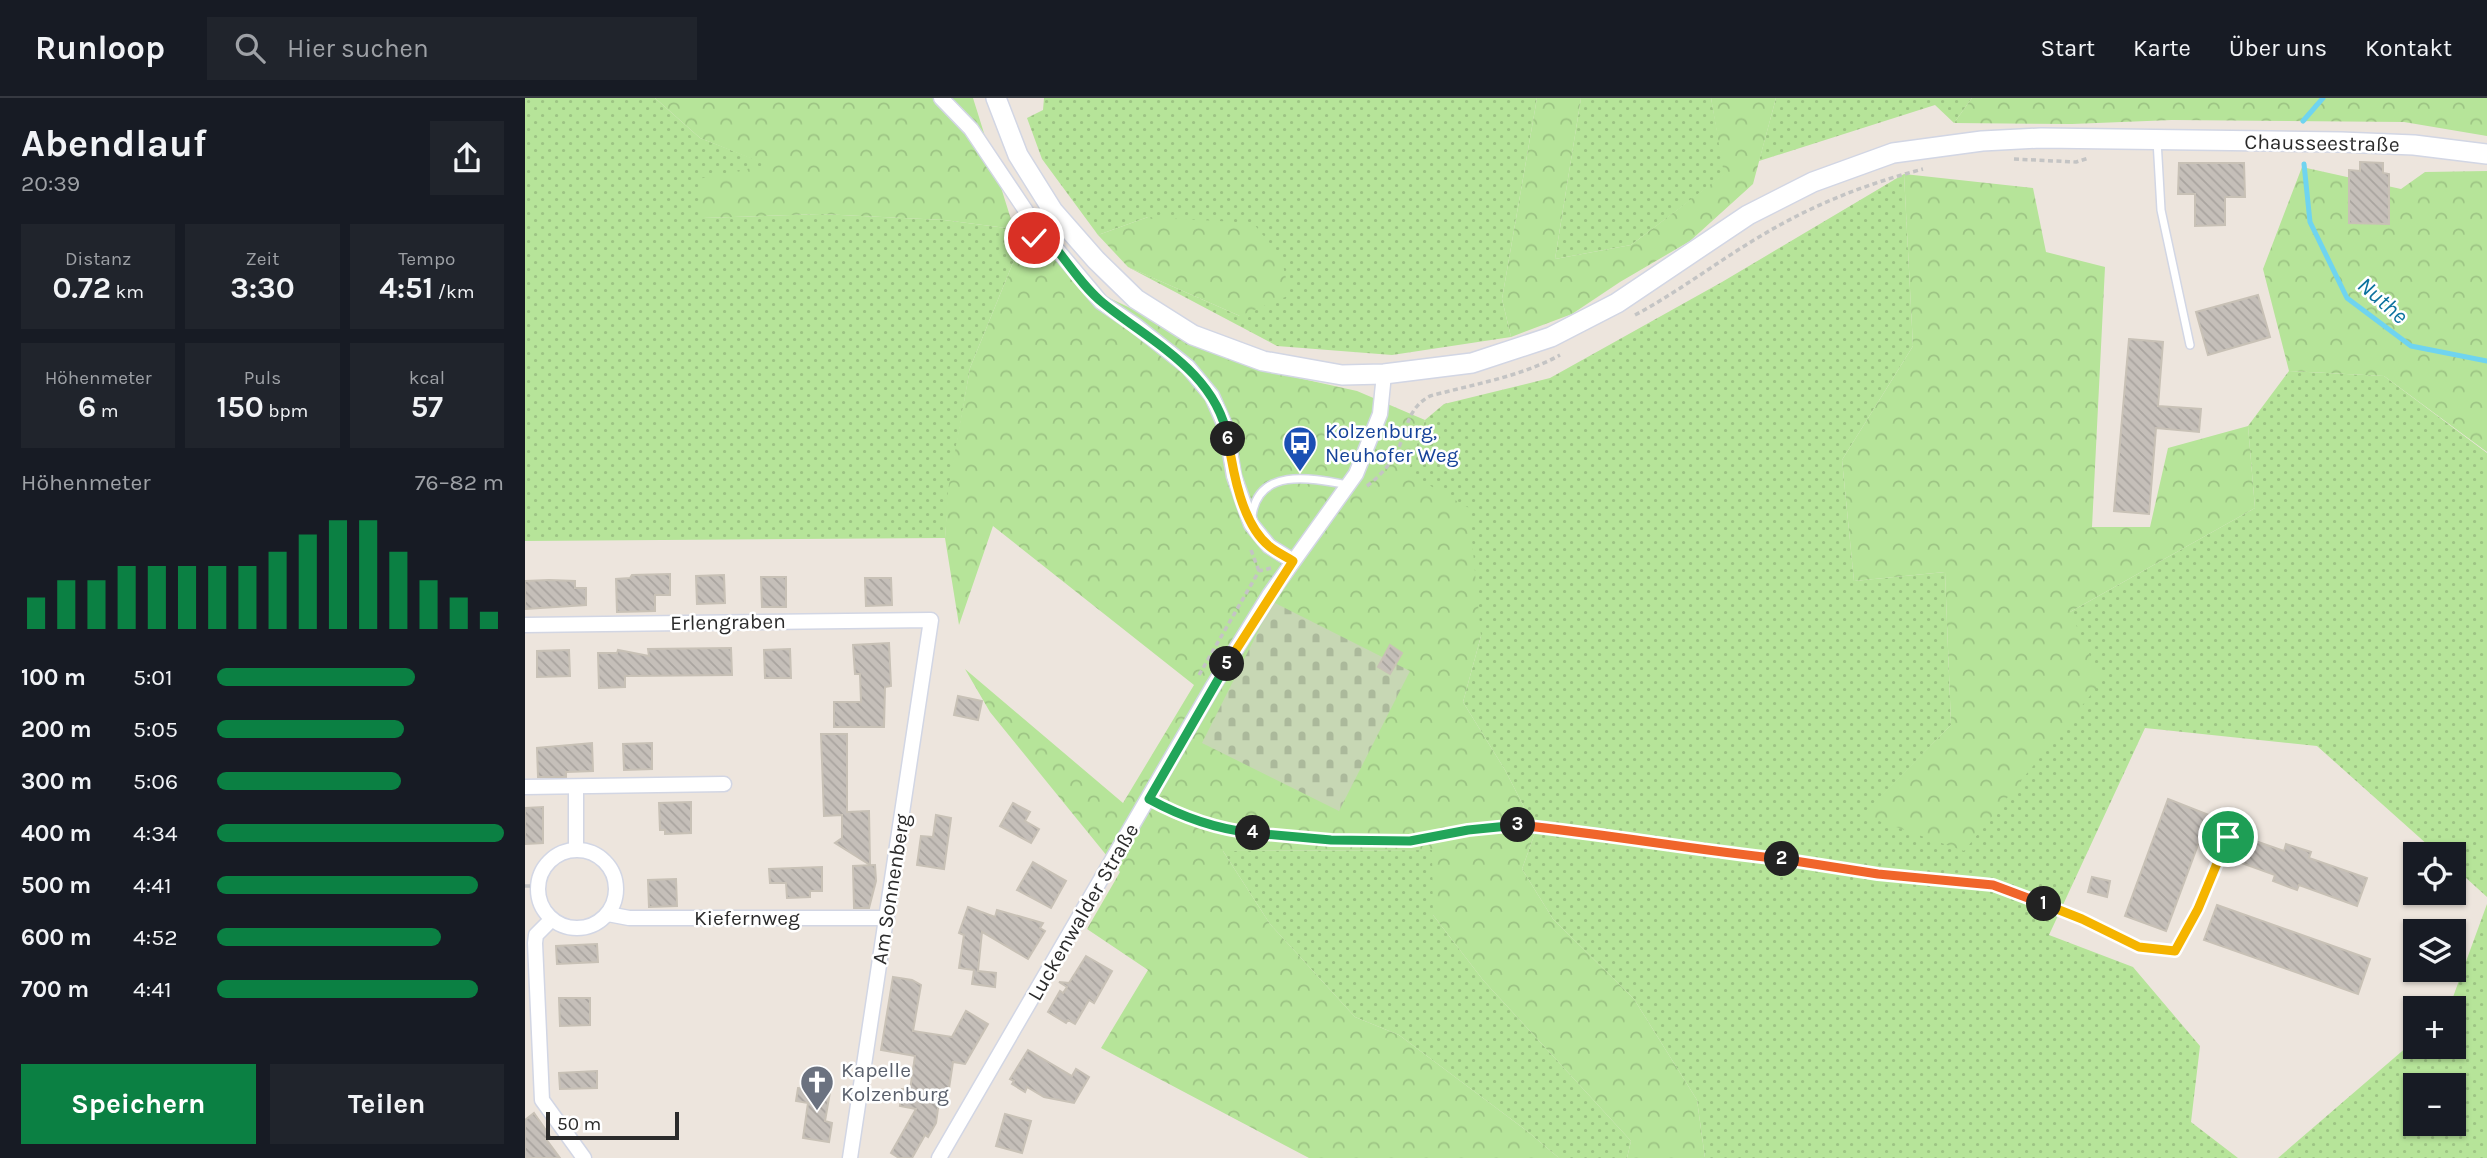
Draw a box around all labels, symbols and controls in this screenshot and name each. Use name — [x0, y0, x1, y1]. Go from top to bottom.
search box — [207, 17, 697, 80]
text: Runloop — [35, 29, 165, 67]
icon: search — [231, 29, 269, 67]
text: Hier suchen — [287, 33, 429, 64]
text: Start — [2041, 34, 2095, 62]
text: Karte — [2133, 34, 2191, 62]
text: Über uns — [2229, 34, 2327, 62]
text: Kontakt — [2365, 34, 2452, 62]
text: Abendlauf — [21, 121, 207, 166]
button: share — [430, 121, 504, 195]
street label: Chausseestraße — [2244, 130, 2400, 156]
text: 20:39 — [21, 170, 80, 197]
pin — [1004, 208, 1064, 268]
icon: check — [1015, 219, 1053, 257]
text: Distanz — [65, 248, 131, 270]
text: Zeit — [246, 248, 279, 270]
text: Tempo — [398, 248, 455, 270]
text: 0.72 — [52, 270, 111, 306]
text: 3:30 — [230, 270, 295, 306]
text: 4:51 — [379, 270, 433, 306]
water label: Nuthe — [2352, 271, 2414, 330]
text: km — [111, 281, 144, 303]
text: /km — [433, 281, 474, 303]
text: Höhenmeter — [45, 367, 152, 389]
text: Puls — [244, 367, 281, 389]
text: kcal — [409, 367, 445, 389]
text: 6 — [78, 389, 96, 425]
text: 150 — [217, 389, 264, 425]
text: 57 — [411, 389, 443, 425]
text: m — [96, 400, 118, 422]
text: bpm — [264, 400, 308, 422]
place label: Kolzenburg, Neuhofer Weg — [1325, 419, 1458, 467]
pin: 6 — [1211, 422, 1245, 456]
bus stop icon: Kolzenburg, Neuhofer Weg — [1281, 424, 1319, 473]
text: 6 — [1222, 427, 1233, 449]
text: Höhenmeter — [21, 469, 151, 496]
text: 76–82 m — [415, 469, 504, 496]
street label: Erlengraben — [670, 609, 786, 635]
pin: 5 — [1209, 646, 1245, 682]
text: 5 — [1221, 652, 1232, 674]
text: 100 m — [21, 664, 86, 691]
text: 5:01 — [133, 664, 173, 691]
text: 200 m — [21, 716, 92, 743]
text: 5:05 — [133, 716, 178, 743]
text: 300 m — [21, 768, 92, 795]
text: 5:06 — [133, 768, 178, 795]
pin — [2198, 807, 2258, 867]
pin: 3 — [1501, 808, 1535, 842]
street label: Am Sonnenberg — [867, 812, 915, 966]
text: 3 — [1512, 813, 1523, 835]
pin: 4 — [1235, 816, 1271, 850]
icon: arrive — [2209, 818, 2247, 856]
street label: Luckenwalder Straße — [1022, 819, 1144, 1005]
text: 400 m — [21, 820, 91, 847]
text: 4:34 — [133, 820, 178, 847]
text: 4 — [1247, 821, 1258, 843]
pin: 2 — [1765, 842, 1799, 876]
map controls — [2403, 842, 2466, 1136]
button: locate — [2403, 842, 2466, 905]
text: 2 — [1776, 847, 1787, 869]
text: 500 m — [21, 872, 91, 899]
text: 4:41 — [133, 872, 172, 899]
pin: 1 — [2027, 886, 2061, 922]
text: 1 — [2040, 892, 2047, 914]
street label: Kiefernweg — [694, 906, 800, 930]
button: layers — [2403, 919, 2466, 982]
text: 600 m — [21, 924, 92, 951]
text: 4:52 — [133, 924, 177, 951]
text: 700 m — [21, 976, 89, 1003]
text: 4:41 — [133, 976, 172, 1003]
button: + — [2403, 996, 2466, 1059]
place label: Kapelle Kolzenburg — [841, 1058, 949, 1106]
church icon: Kapelle Kolzenburg — [798, 1063, 836, 1112]
button: Speichern — [21, 1064, 256, 1144]
button: Teilen — [270, 1064, 504, 1144]
button: − — [2403, 1073, 2466, 1136]
scale bar — [546, 1109, 679, 1141]
text: 50 m — [557, 1113, 601, 1135]

